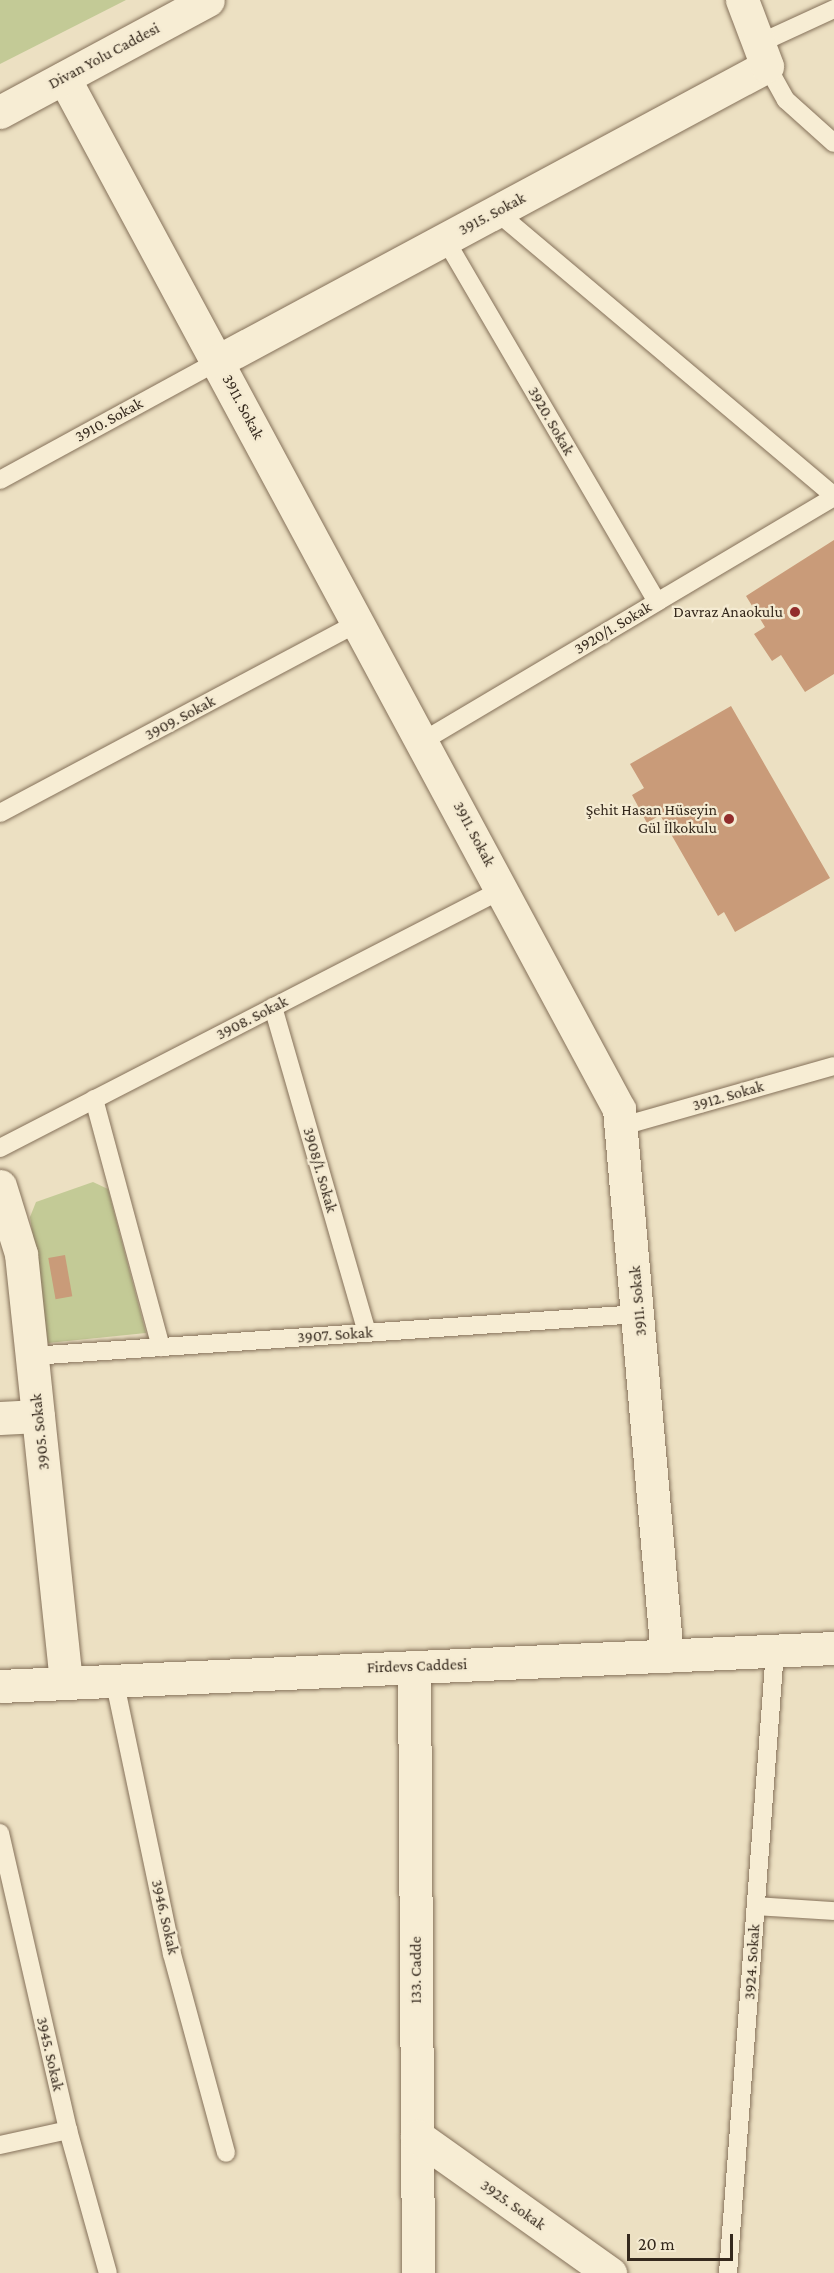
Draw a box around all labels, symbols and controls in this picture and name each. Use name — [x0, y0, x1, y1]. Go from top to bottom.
street label: Divan Yolu Caddesi — [45, 19, 163, 93]
street label: 3915. Sokak — [455, 188, 529, 240]
street label: 3911. Sokak — [218, 371, 268, 443]
street label: 3920. Sokak — [524, 383, 578, 459]
street label: 3910. Sokak — [72, 394, 146, 446]
street label: 3920/1. Sokak — [571, 597, 655, 659]
place label: Davraz Anaokulu — [673, 602, 783, 622]
marker: Davraz Anaokulu — [788, 605, 802, 619]
street label: 3909. Sokak — [141, 691, 219, 745]
street label: 3911. Sokak — [449, 798, 499, 870]
place label: Şehit Hasan Hüseyin Gül İlkokulu — [586, 800, 717, 838]
marker: Şehit Hasan Hüseyin Gül İlkokulu — [722, 812, 736, 826]
street label: 3908. Sokak — [213, 992, 291, 1044]
street label: 3912. Sokak — [690, 1077, 766, 1115]
street label: 3908/1. Sokak — [299, 1125, 341, 1215]
street label: 3911. Sokak — [625, 1265, 651, 1337]
street label: 3907. Sokak — [297, 1323, 373, 1347]
street label: 3905. Sokak — [26, 1393, 54, 1471]
street label: Firdevs Caddesi — [366, 1655, 468, 1677]
street label: 3946. Sokak — [147, 1878, 183, 1956]
street label: 3924. Sokak — [740, 1923, 764, 2001]
street label: 133. Cadde — [406, 1936, 426, 2004]
street label: 3945. Sokak — [32, 2015, 68, 2093]
street label: 3925. Sokak — [477, 2176, 549, 2234]
scale bar — [630, 2222, 736, 2260]
text: 20 m — [638, 2234, 675, 2254]

